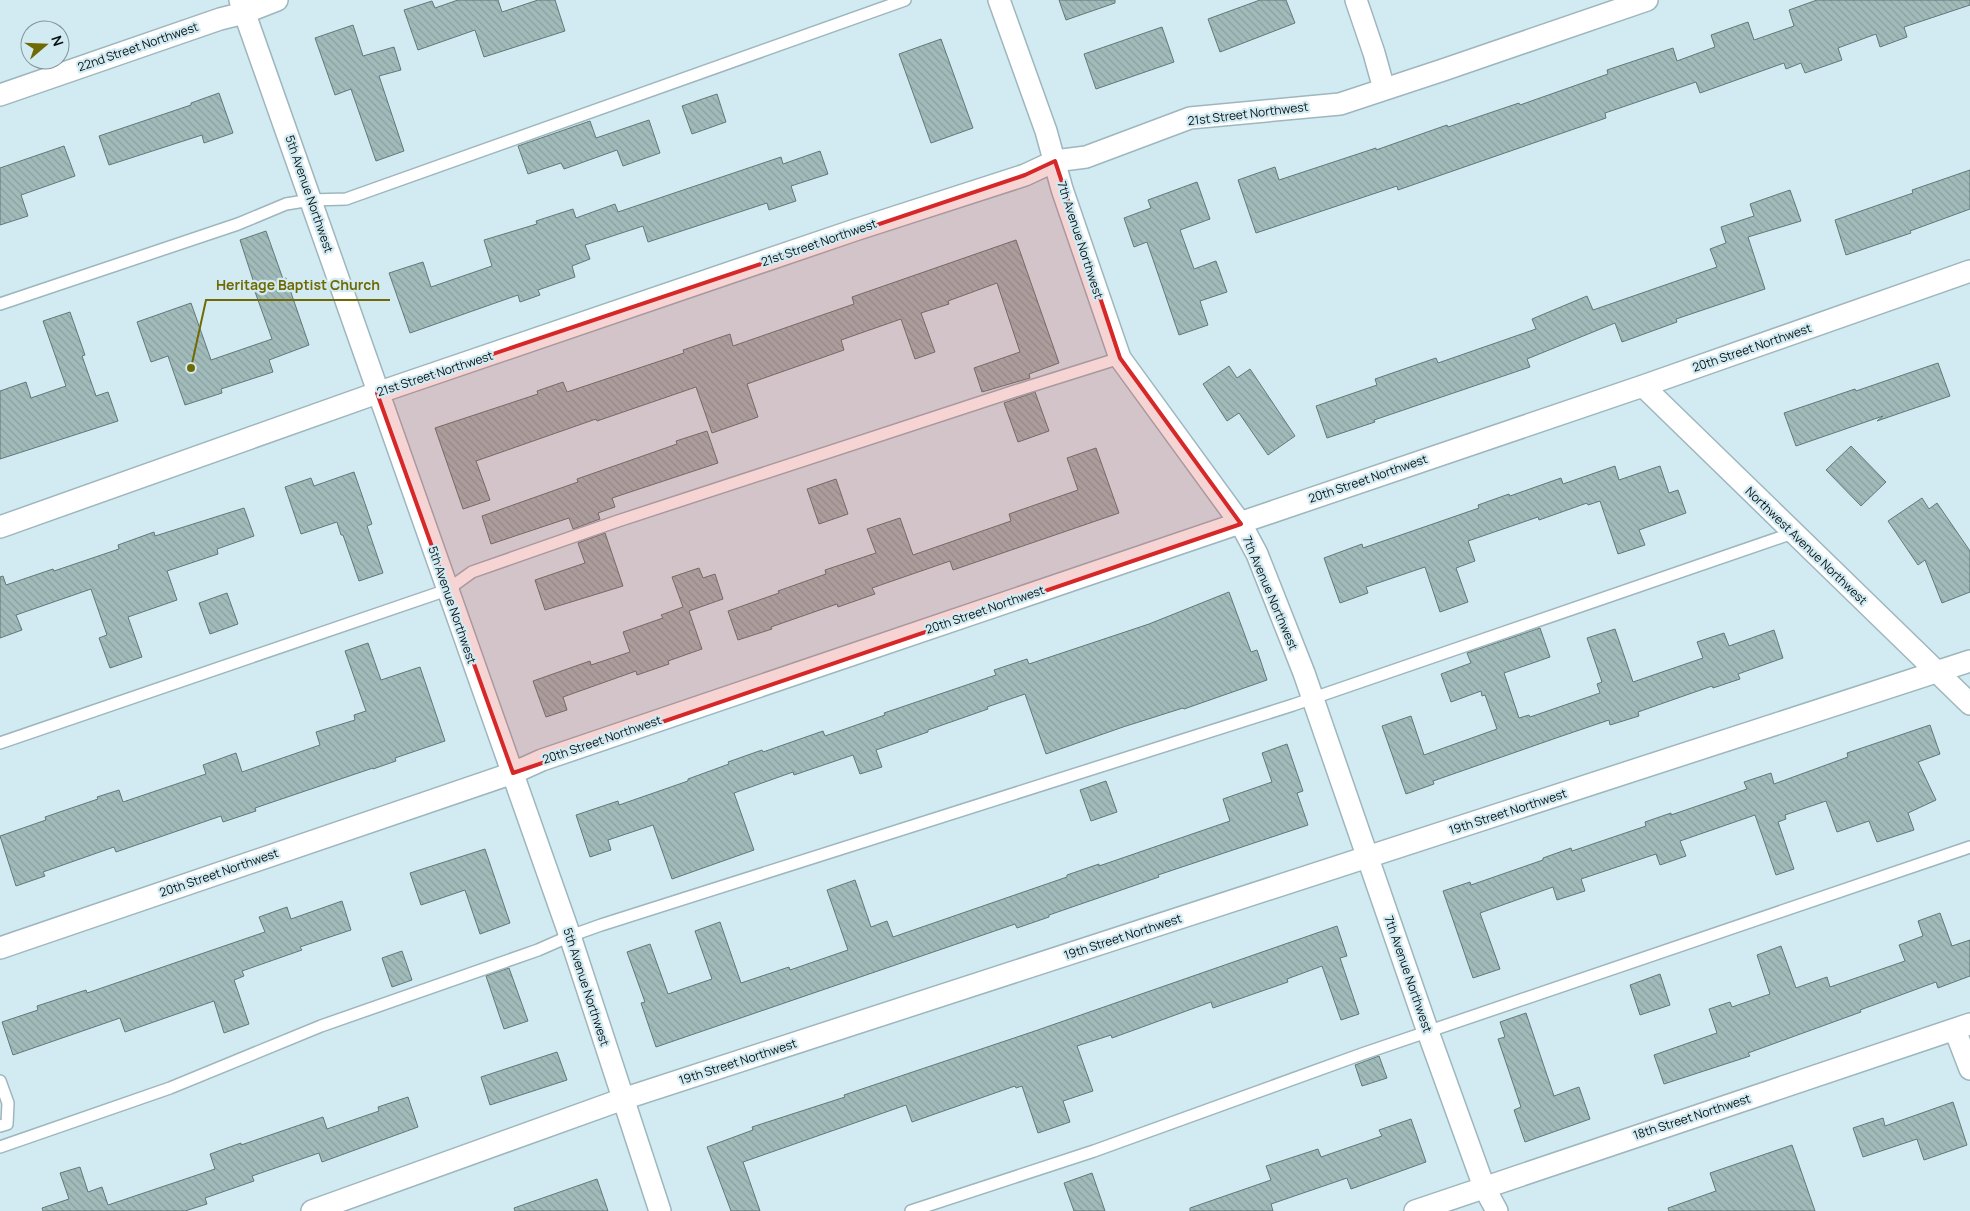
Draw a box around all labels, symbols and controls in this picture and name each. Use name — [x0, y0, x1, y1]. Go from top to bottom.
street label: 22nd Street Northwest — [75, 18, 201, 75]
north arrow — [20, 20, 70, 70]
text: N — [47, 33, 68, 48]
street label: 21st Street Northwest — [1187, 98, 1309, 129]
street label: 5th Avenue Northwest — [281, 133, 338, 255]
street label: 7th Avenue Northwest — [1053, 179, 1108, 301]
street label: 21st Street Northwest — [759, 215, 879, 270]
callout: Heritage Baptist Church — [206, 271, 390, 300]
text: Heritage Baptist Church — [216, 275, 380, 294]
street label: 20th Street Northwest — [1690, 319, 1814, 376]
street label: 21st Street Northwest — [375, 347, 495, 400]
street label: 20th Street Northwest — [1306, 450, 1430, 507]
street label: Northwest Avenue Northwest — [1742, 483, 1871, 609]
street label: 7th Avenue Northwest — [1239, 533, 1302, 653]
street label: 5th Avenue Northwest — [424, 544, 481, 666]
street label: 20th Street Northwest — [923, 581, 1047, 638]
street label: 20th Street Northwest — [540, 711, 664, 768]
street label: 19th Street Northwest — [1447, 784, 1569, 839]
street label: 20th Street Northwest — [157, 844, 281, 901]
street label: 19th Street Northwest — [1062, 909, 1184, 964]
street label: 7th Avenue Northwest — [1380, 913, 1437, 1035]
street label: 5th Avenue Northwest — [559, 926, 614, 1048]
street label: 19th Street Northwest — [677, 1034, 799, 1089]
street label: 18th Street Northwest — [1631, 1089, 1753, 1144]

